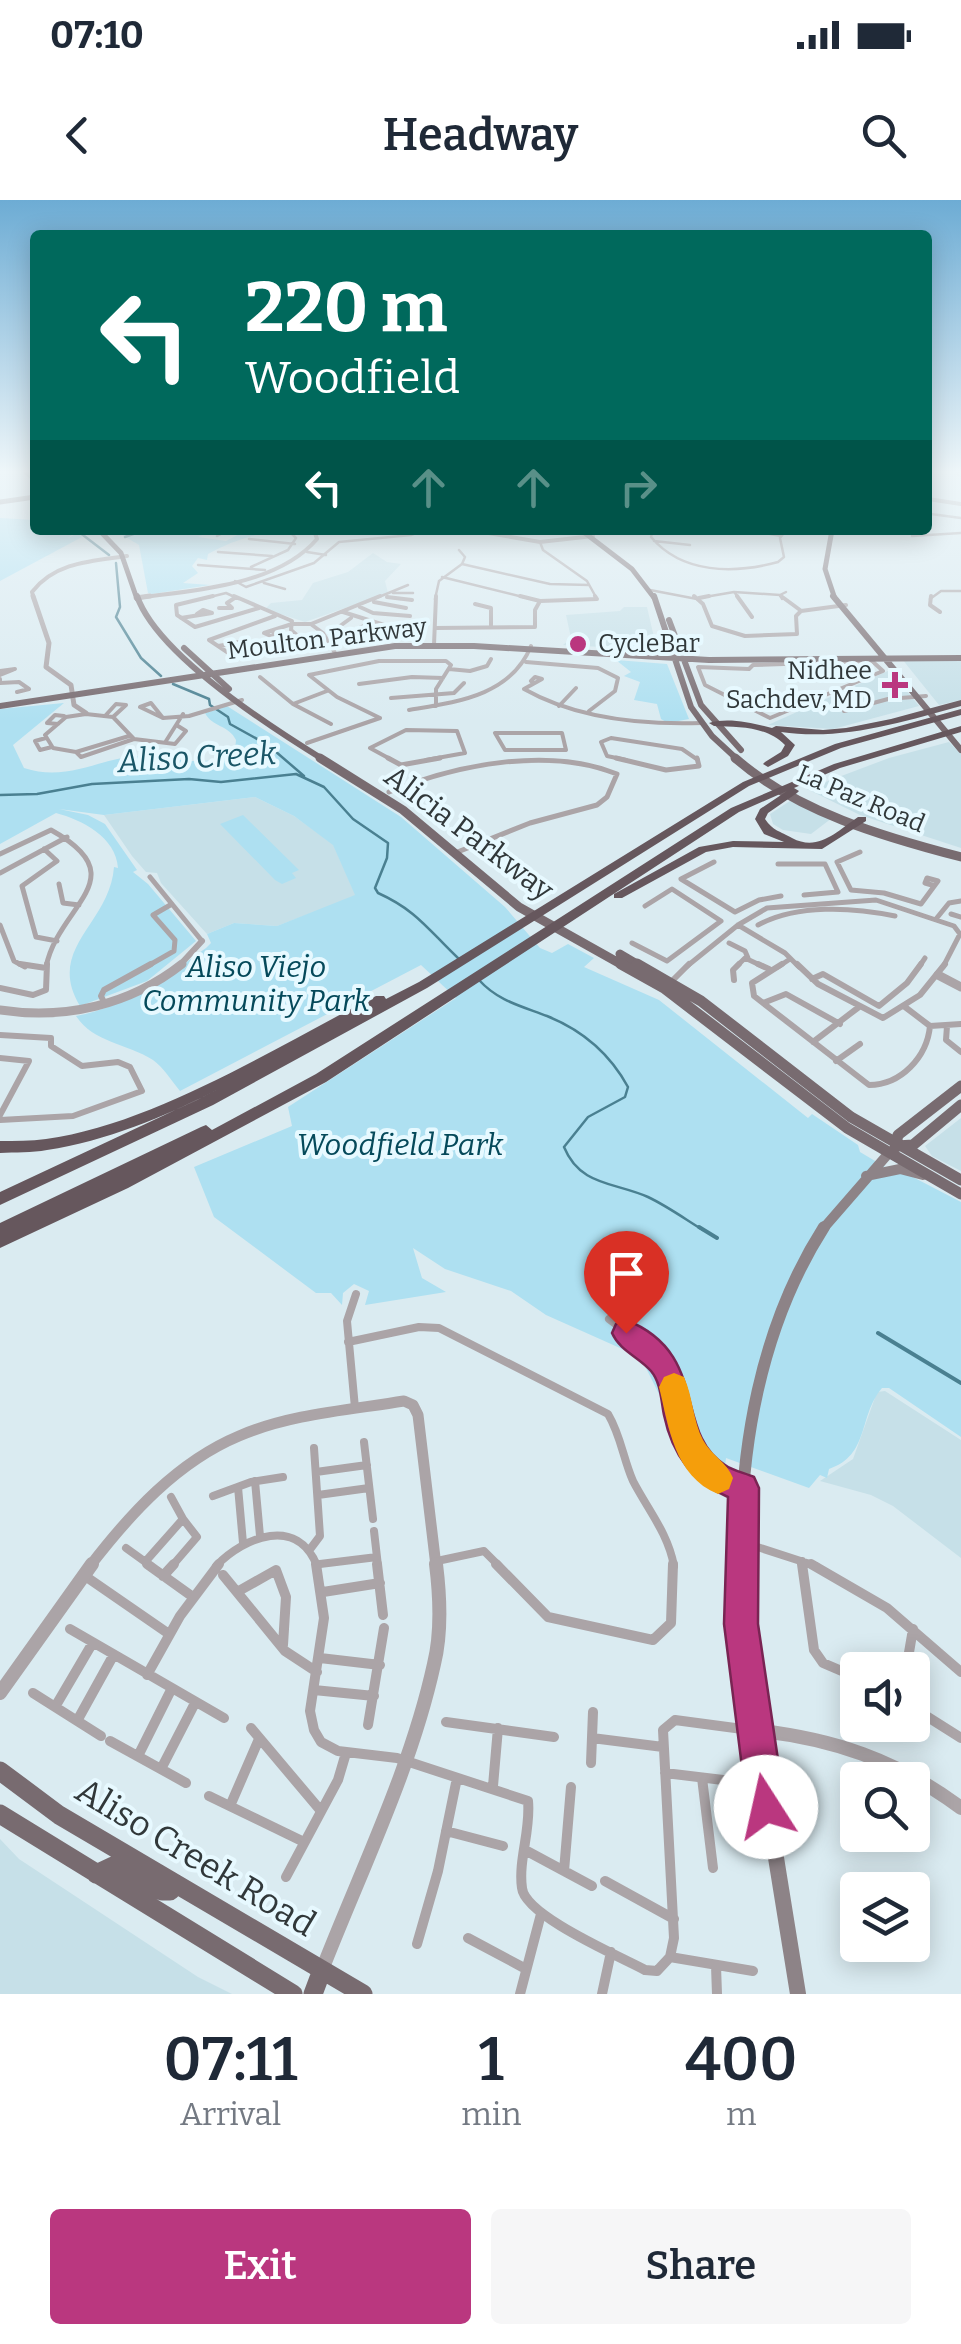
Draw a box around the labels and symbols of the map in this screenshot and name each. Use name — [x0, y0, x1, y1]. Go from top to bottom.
street label: Moulton Parkway — [225, 612, 429, 666]
place label: CycleBar — [598, 629, 700, 659]
marker: CycleBar — [567, 633, 589, 655]
place label: Nidhee Sachdev, MD — [726, 656, 872, 715]
marker: Nidhee Sachdev, MD — [882, 672, 908, 698]
water label: Aliso Creek — [115, 734, 278, 780]
street label: Alicia Parkway — [377, 758, 561, 908]
street label: La Paz Road — [793, 759, 930, 839]
park label: Aliso Viejo Community Park — [142, 949, 371, 1019]
park label: Woodfield Park — [297, 1127, 504, 1163]
pin — [584, 1231, 669, 1334]
position arrow — [714, 1755, 818, 1859]
street label: Aliso Creek Road — [68, 1769, 324, 1945]

